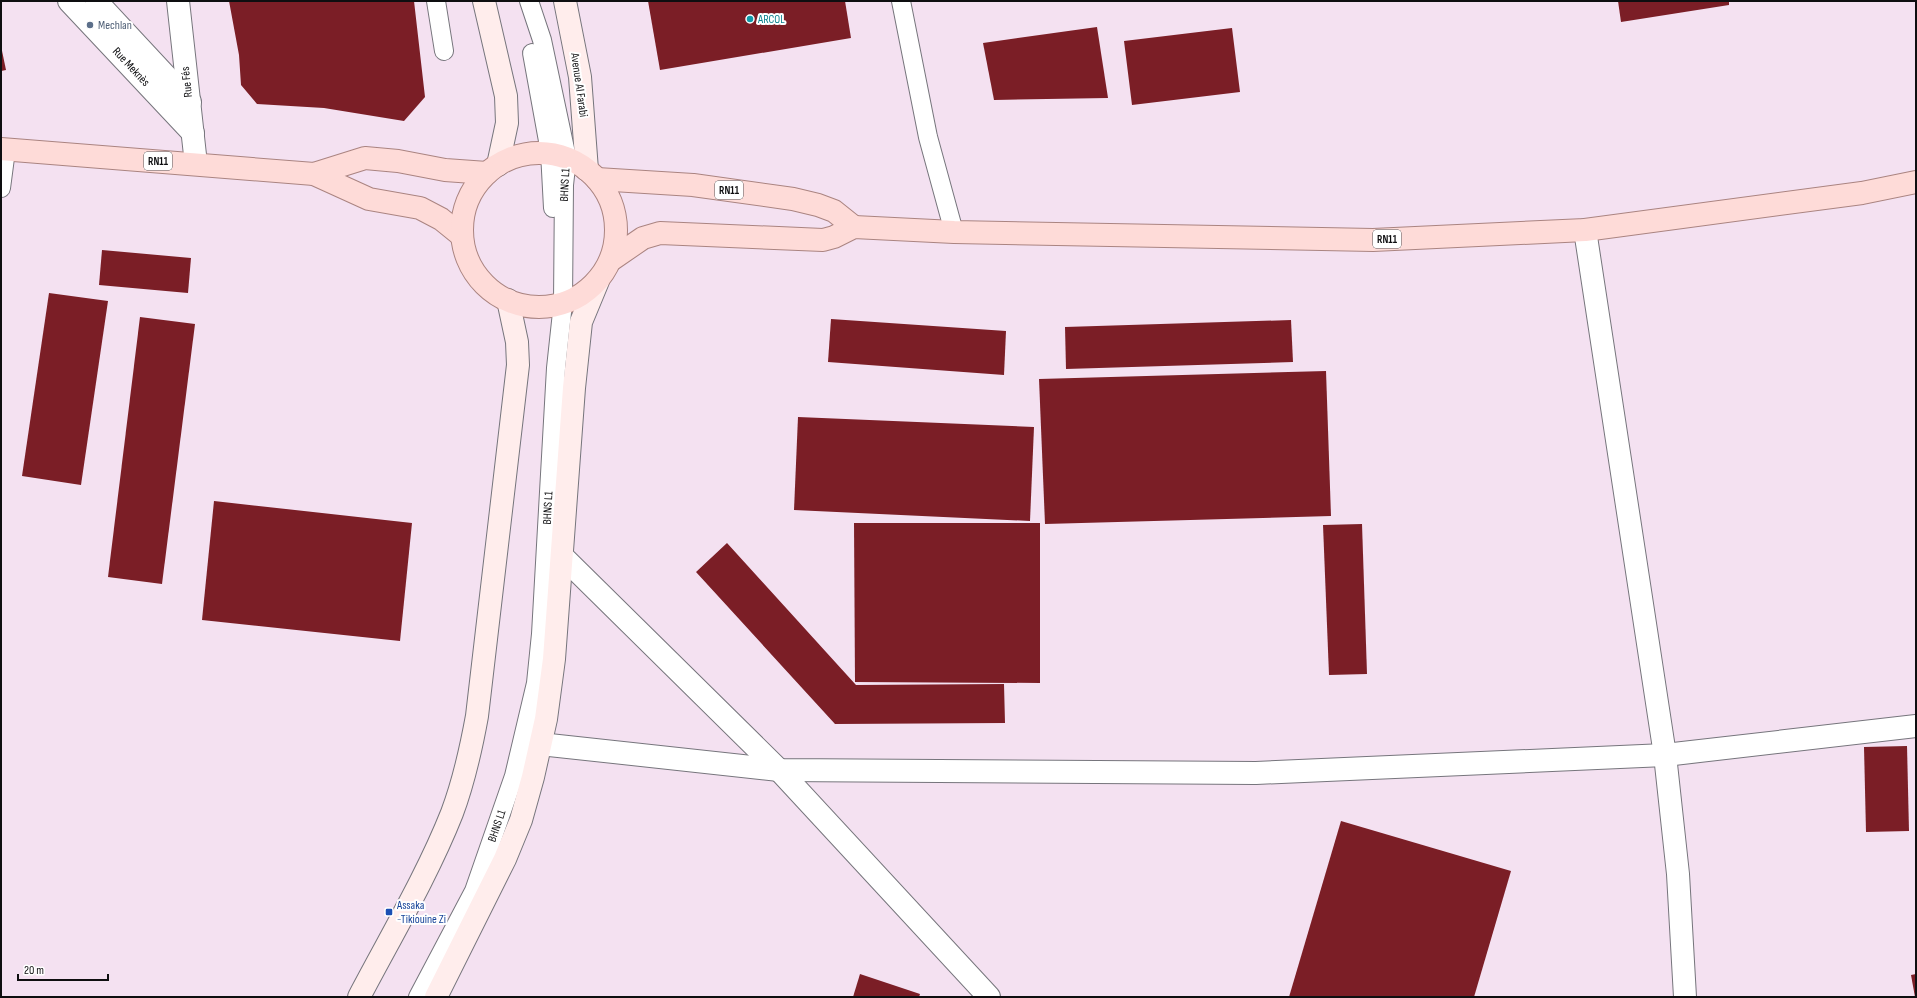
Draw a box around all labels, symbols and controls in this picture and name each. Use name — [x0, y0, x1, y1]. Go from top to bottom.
place label: ARCOL — [757, 12, 785, 27]
marker: ARCOL — [745, 14, 755, 24]
place label: Mechlan — [98, 18, 132, 33]
marker: Mechlan — [85, 20, 95, 30]
street label: Rue Meknès — [109, 44, 153, 90]
street label: Avenue Al Farabi — [567, 51, 591, 118]
street label: Rue Fés — [178, 66, 196, 98]
road number: RN11 — [144, 152, 172, 170]
street label: BHNS L1 — [557, 167, 573, 202]
road number: RN11 — [715, 181, 743, 199]
road number: RN11 — [1373, 230, 1401, 248]
street label: BHNS L1 — [540, 490, 556, 525]
street label: BHNS L1 — [485, 807, 510, 844]
place label: Assaka -Tikiouine Zi — [396, 898, 446, 927]
marker: Assaka -Tikiouine Zi — [384, 907, 394, 917]
scale bar — [18, 956, 108, 982]
text: 20 m — [24, 963, 44, 978]

